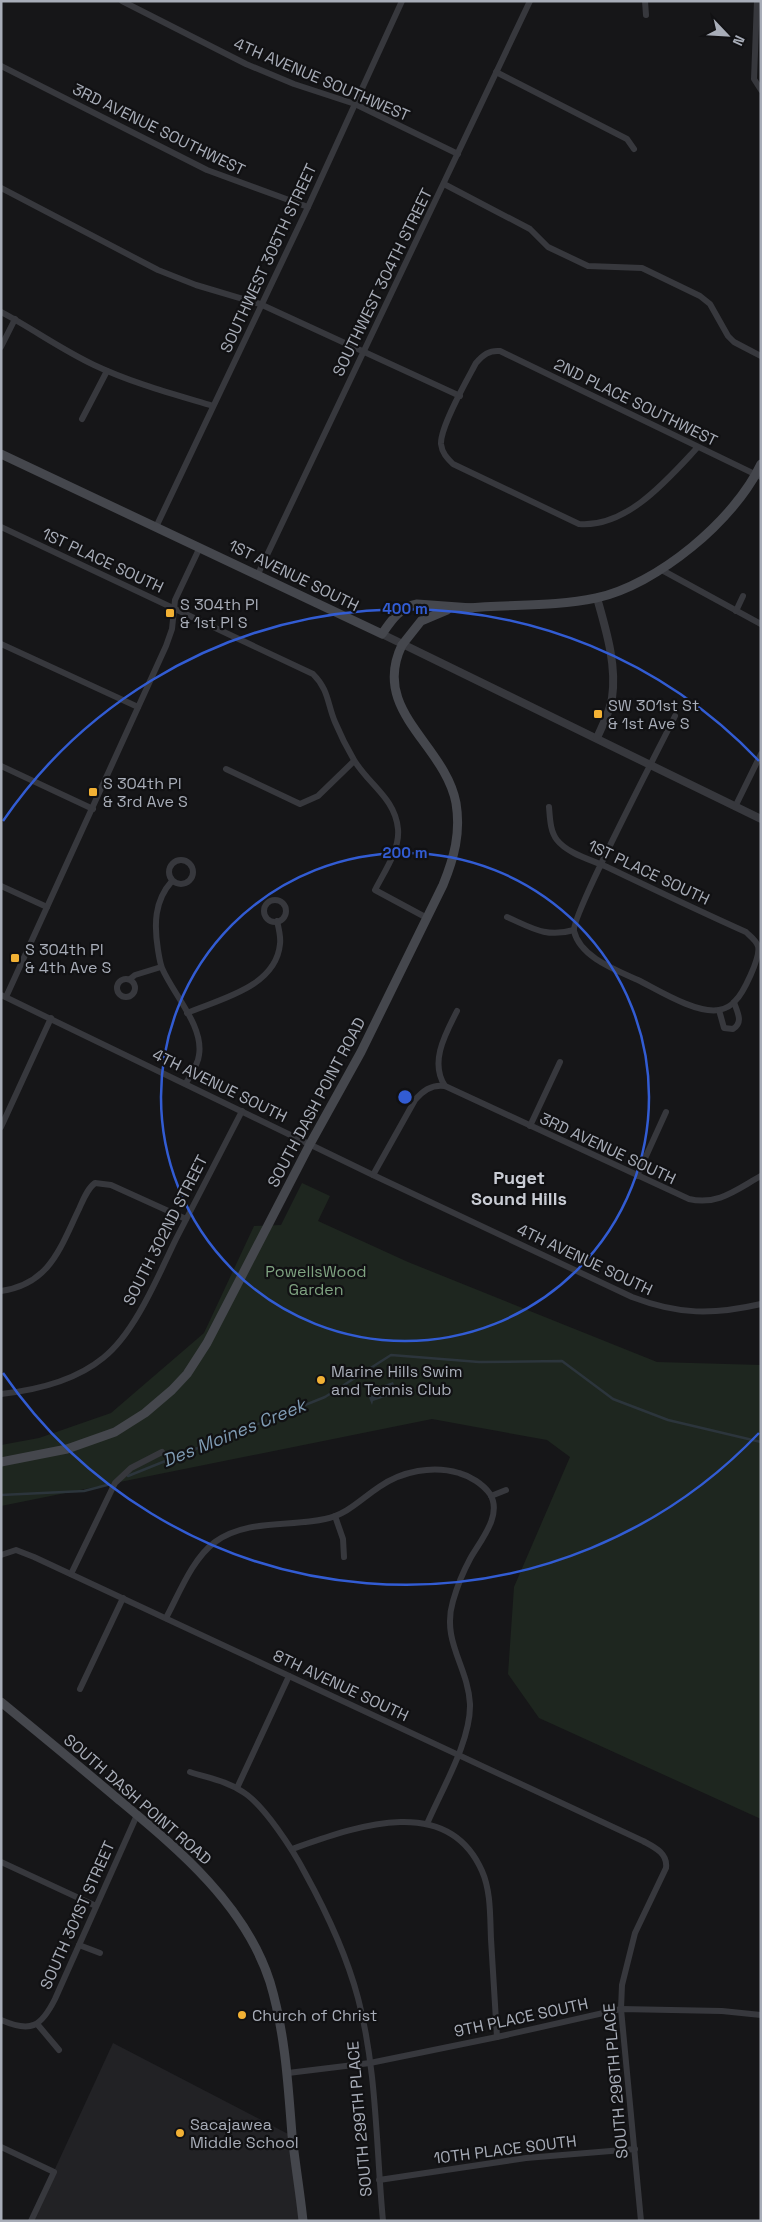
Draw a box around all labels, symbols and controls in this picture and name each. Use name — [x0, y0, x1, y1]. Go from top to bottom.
north arrow — [702, 10, 752, 60]
text: N — [729, 32, 749, 49]
street label: 4TH AVENUE SOUTHWEST — [231, 33, 413, 126]
street label: 3RD AVENUE SOUTHWEST — [69, 78, 249, 180]
street label: SOUTHWEST 305TH STREET — [215, 160, 322, 356]
street label: SOUTHWEST 304TH STREET — [328, 185, 437, 380]
street label: 2ND PLACE SOUTHWEST — [551, 354, 721, 451]
street label: 1ST PLACE SOUTH — [39, 523, 167, 598]
street label: 1ST AVENUE SOUTH — [225, 535, 362, 616]
place label: S 304th Pl & 1st Pl S — [180, 594, 259, 633]
text: 400 m — [382, 599, 428, 618]
marker: S 304th Pl & 1st Pl S — [164, 607, 176, 619]
place label: SW 301st St & 1st Ave S — [608, 695, 699, 734]
marker: SW 301st St & 1st Ave S — [592, 708, 604, 720]
place label: S 304th Pl & 3rd Ave S — [103, 773, 188, 812]
marker: S 304th Pl & 3rd Ave S — [87, 786, 99, 798]
street label: 1ST PLACE SOUTH — [585, 835, 713, 910]
text: 200 m — [383, 843, 427, 862]
place label: S 304th Pl & 4th Ave S — [25, 939, 112, 978]
marker: S 304th Pl & 4th Ave S — [9, 952, 21, 964]
street label: SOUTH DASH POINT ROAD — [263, 1014, 370, 1191]
street label: 4TH AVENUE SOUTH — [149, 1044, 291, 1127]
centre of rings — [396, 1088, 414, 1106]
street label: 3RD AVENUE SOUTH — [536, 1108, 679, 1189]
street label: SOUTH 302ND STREET — [118, 1151, 213, 1309]
district label: Puget Sound Hills — [471, 1166, 567, 1210]
street label: 4TH AVENUE SOUTH — [514, 1219, 656, 1300]
park label: PowellsWood Garden — [265, 1261, 367, 1300]
place label: Marine Hills Swim and Tennis Club — [331, 1361, 462, 1400]
marker: Marine Hills Swim and Tennis Club — [315, 1374, 327, 1386]
water label: Des Moines Creek — [159, 1392, 311, 1472]
street label: 8TH AVENUE SOUTH — [270, 1645, 412, 1726]
street label: SOUTH DASH POINT ROAD — [59, 1729, 216, 1869]
street label: SOUTH 301ST STREET — [35, 1838, 120, 1993]
street label: 9TH PLACE SOUTH — [452, 1993, 590, 2042]
street label: SOUTH 296TH PLACE — [598, 2002, 633, 2160]
place label: Church of Christ — [252, 2005, 377, 2026]
marker: Church of Christ — [236, 2009, 248, 2021]
street label: SOUTH 299TH PLACE — [342, 2040, 377, 2198]
place label: Sacajawea Middle School — [190, 2114, 299, 2153]
marker: Sacajawea Middle School — [174, 2127, 186, 2139]
street label: 10TH PLACE SOUTH — [432, 2130, 578, 2169]

